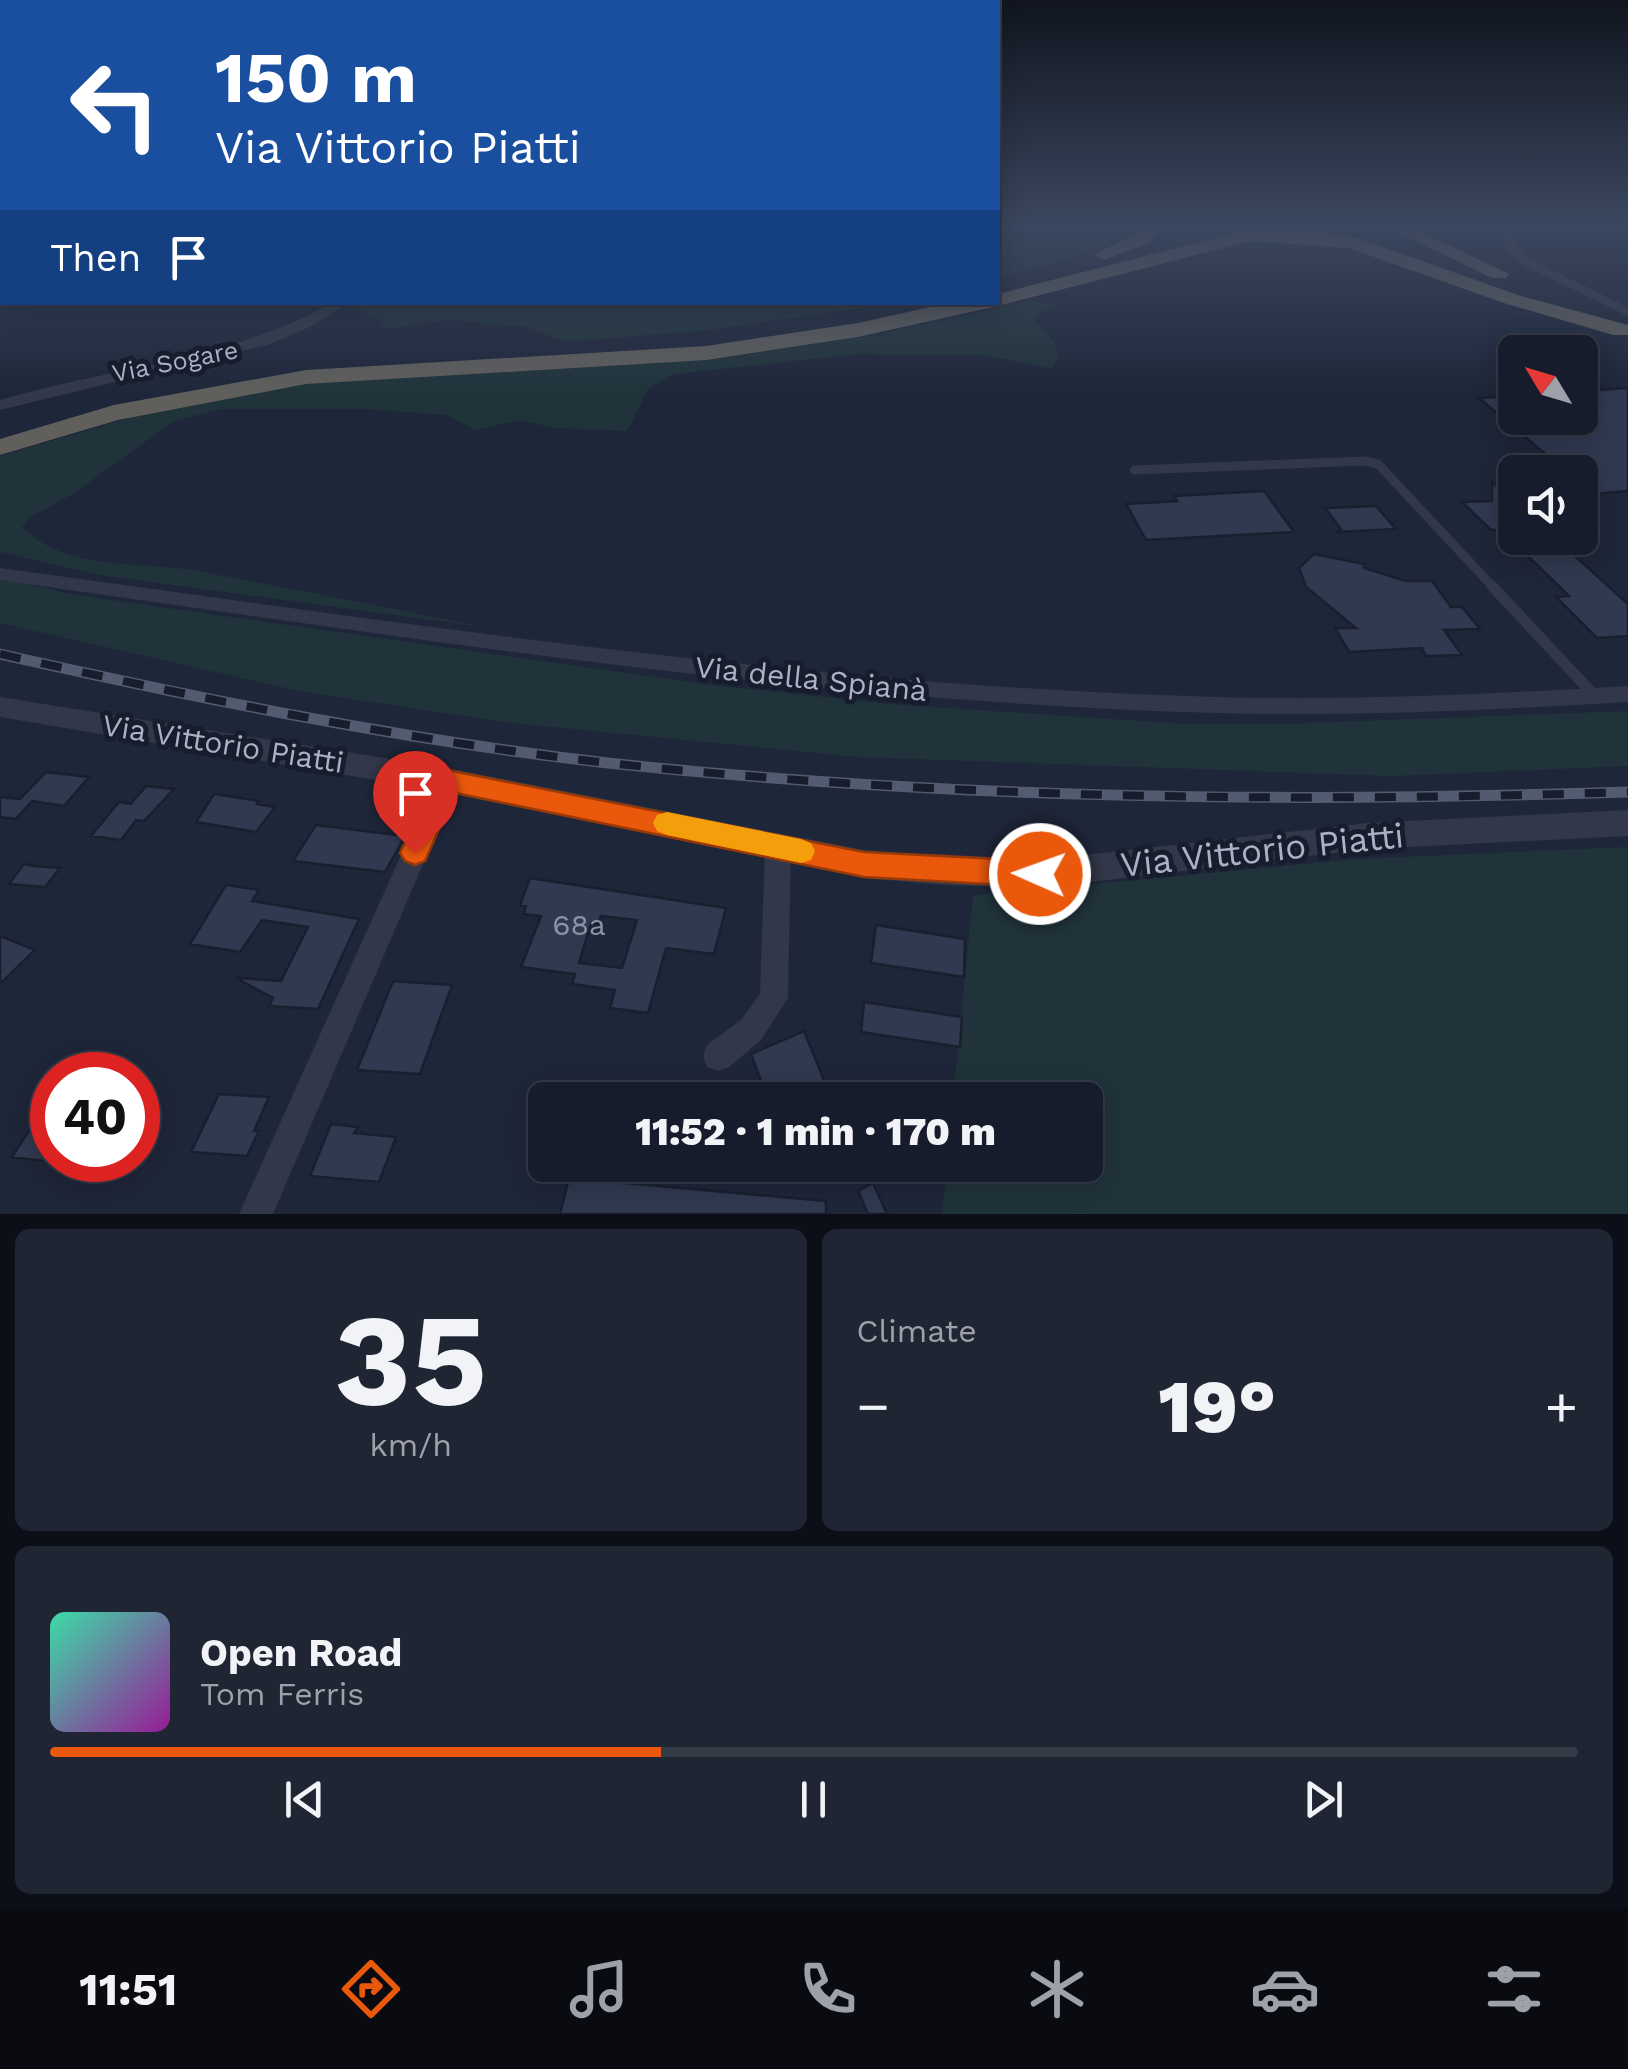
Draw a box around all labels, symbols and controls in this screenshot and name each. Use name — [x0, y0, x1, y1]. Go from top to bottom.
text: 150 m — [215, 37, 417, 119]
icon: left — [50, 40, 180, 170]
text: Via Vittorio Piatti — [215, 121, 581, 174]
icon: arrive — [161, 230, 216, 285]
text: Then — [50, 236, 141, 280]
street label: Via Sogare — [110, 335, 241, 388]
north arrow — [1498, 335, 1598, 435]
map controls — [1498, 335, 1598, 555]
button: sound — [1498, 455, 1598, 555]
street label: Via della Spianà — [693, 649, 929, 708]
street label: Via Vittorio Piatti — [100, 707, 346, 780]
pin — [373, 751, 458, 854]
icon: arrive — [388, 766, 443, 821]
street label: Via Vittorio Piatti — [1118, 814, 1406, 886]
position arrow — [988, 822, 1092, 926]
house number: 68a — [552, 907, 606, 942]
speed limit sign: 40 — [30, 1052, 160, 1182]
text: 11:52 · 1 min · 170 m — [635, 1110, 996, 1154]
text: 35 — [334, 1284, 487, 1437]
text: Climate — [857, 1312, 977, 1350]
text: 19° — [1158, 1362, 1276, 1450]
text: − — [857, 1374, 890, 1438]
text: + — [1545, 1374, 1578, 1438]
text: km/h — [370, 1426, 452, 1464]
text: Open Road — [200, 1631, 402, 1675]
text: Tom Ferris — [200, 1675, 364, 1713]
icon: previous — [277, 1772, 332, 1827]
icon: pause — [786, 1772, 841, 1827]
icon: next — [1296, 1772, 1351, 1827]
icon: directions — [336, 1954, 406, 2024]
icon: music — [564, 1954, 634, 2024]
icon: phone — [793, 1954, 863, 2024]
icon: climate — [1022, 1954, 1092, 2024]
icon: car — [1250, 1954, 1320, 2024]
icon: filters — [1479, 1954, 1549, 2024]
text: 11:51 — [79, 1963, 177, 2016]

